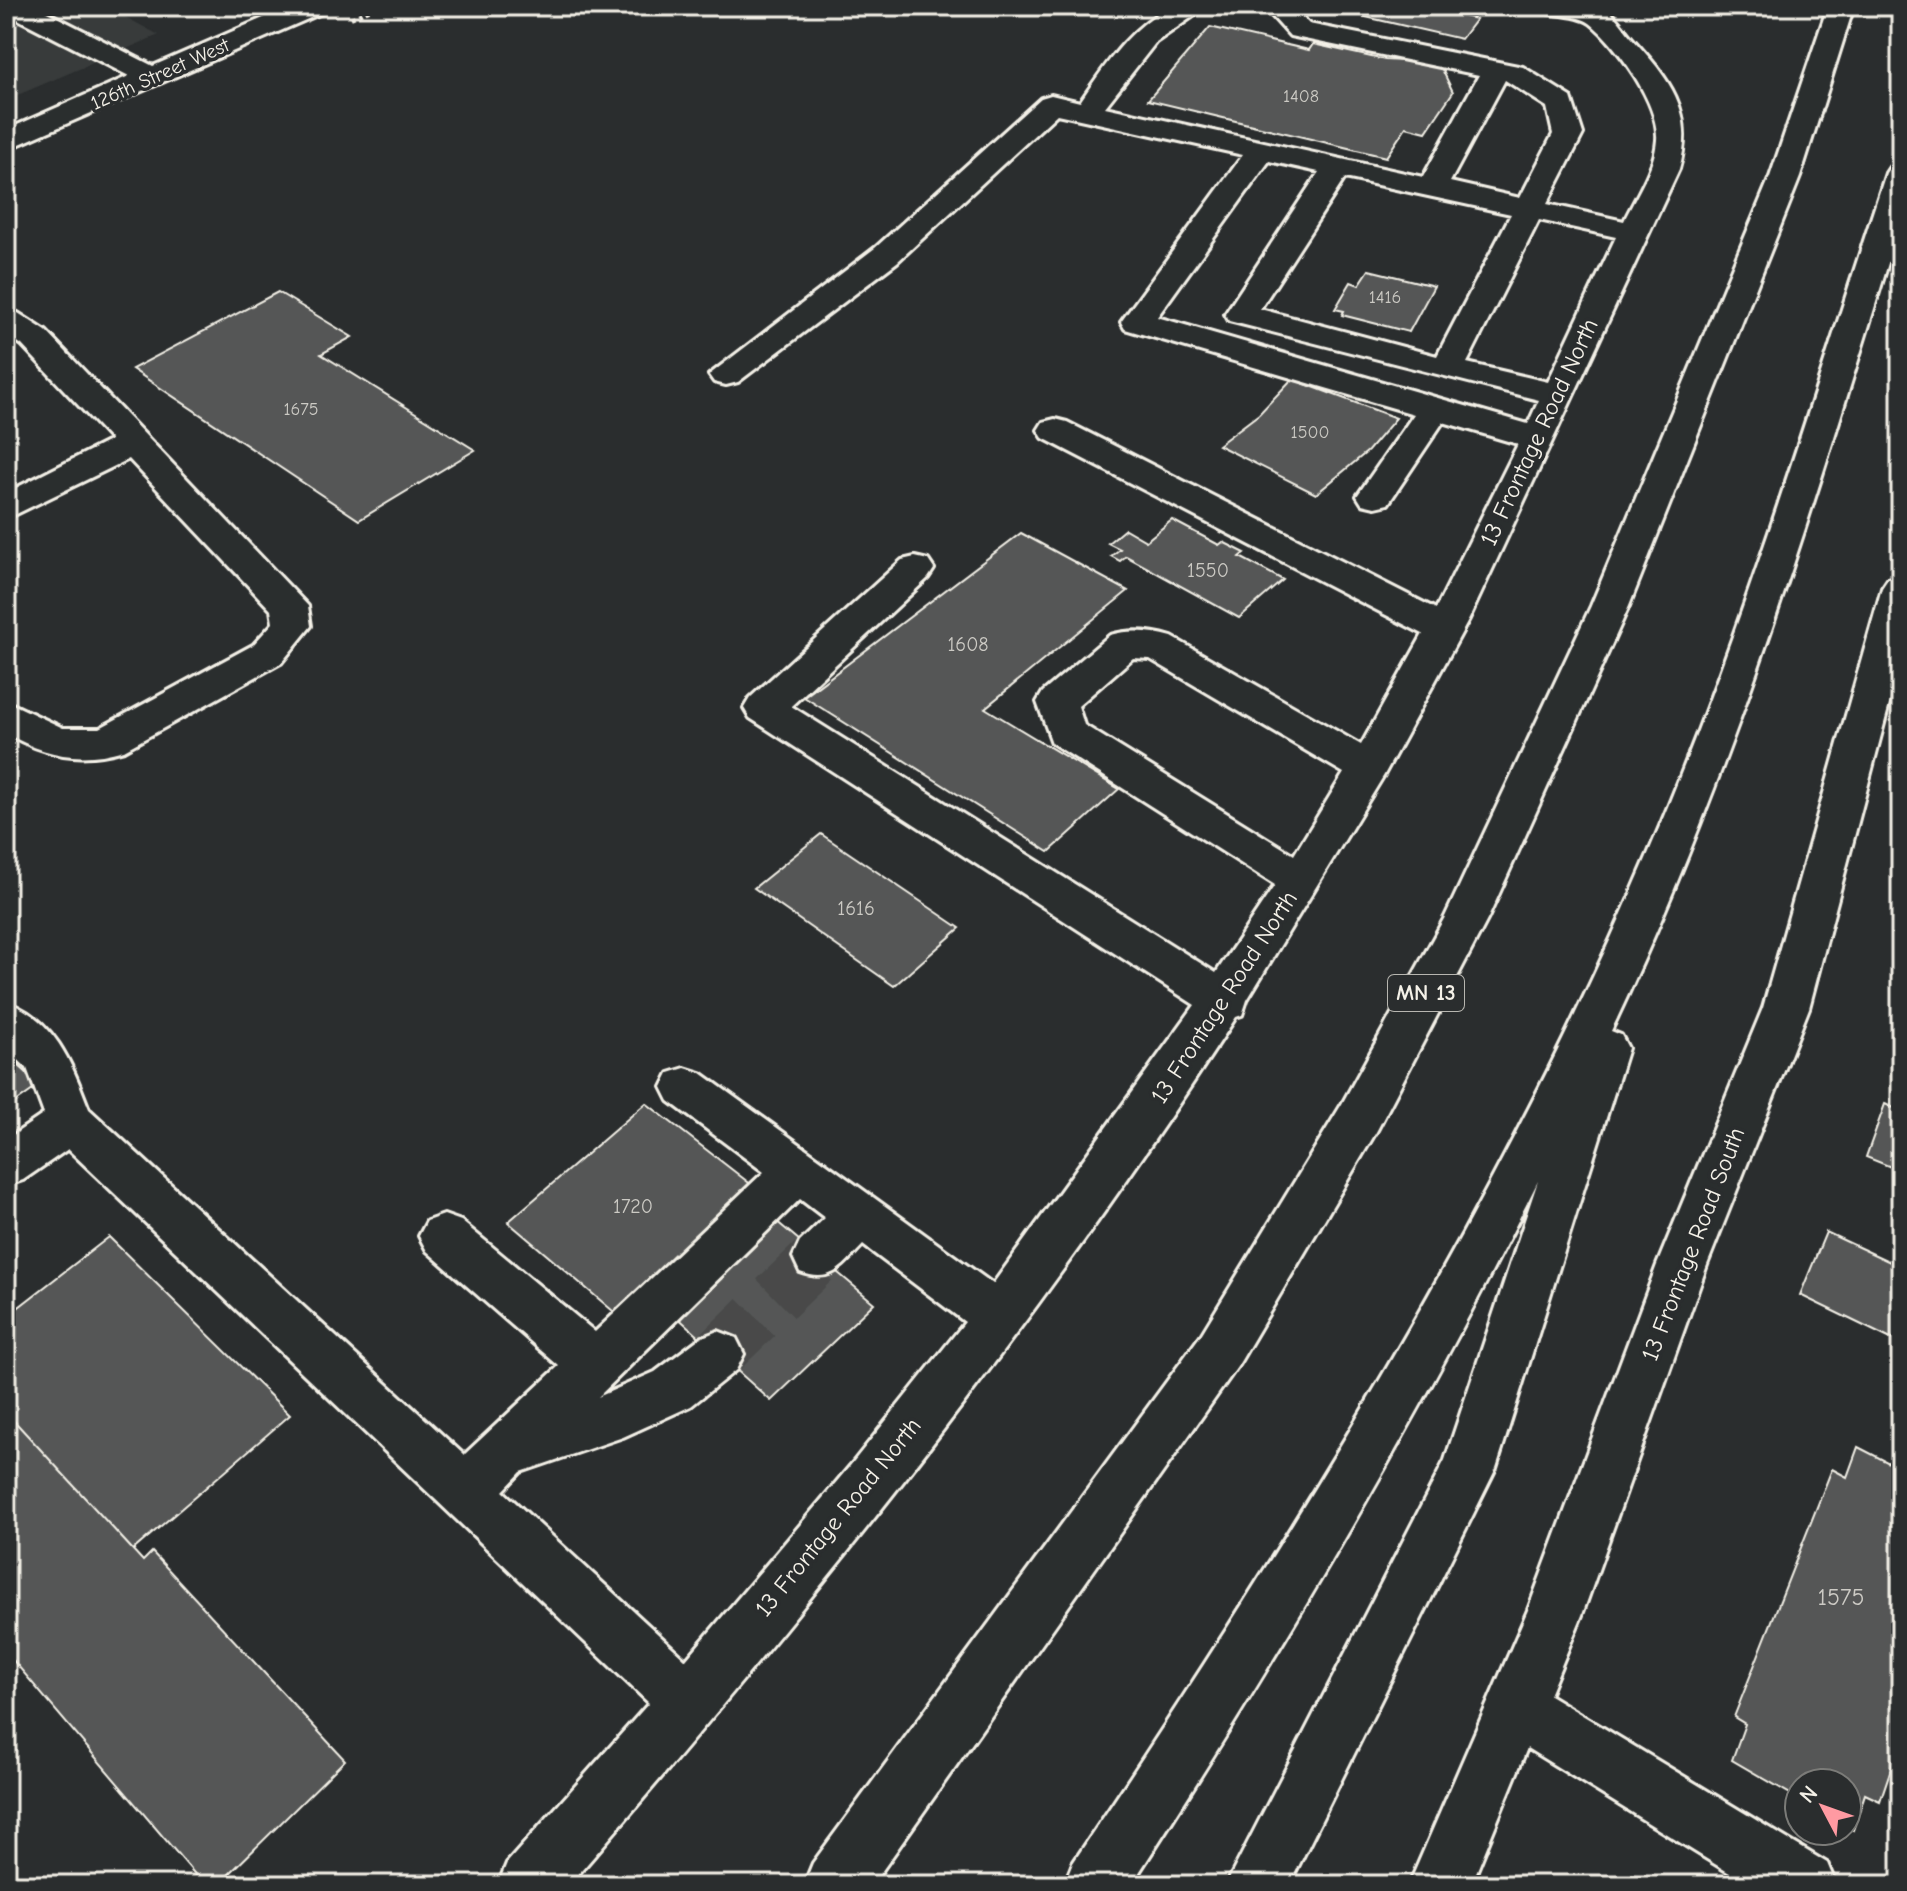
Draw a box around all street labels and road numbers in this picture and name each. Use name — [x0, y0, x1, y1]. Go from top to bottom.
street label: 126th Street West — [87, 33, 234, 115]
street label: 13 Frontage Road North — [1474, 314, 1604, 550]
street label: 13 Frontage Road North — [1145, 886, 1303, 1108]
road number: MN 13 — [1388, 975, 1464, 1011]
street label: 13 Frontage Road South — [1636, 1123, 1750, 1365]
street label: 13 Frontage Road North — [749, 1412, 927, 1622]

